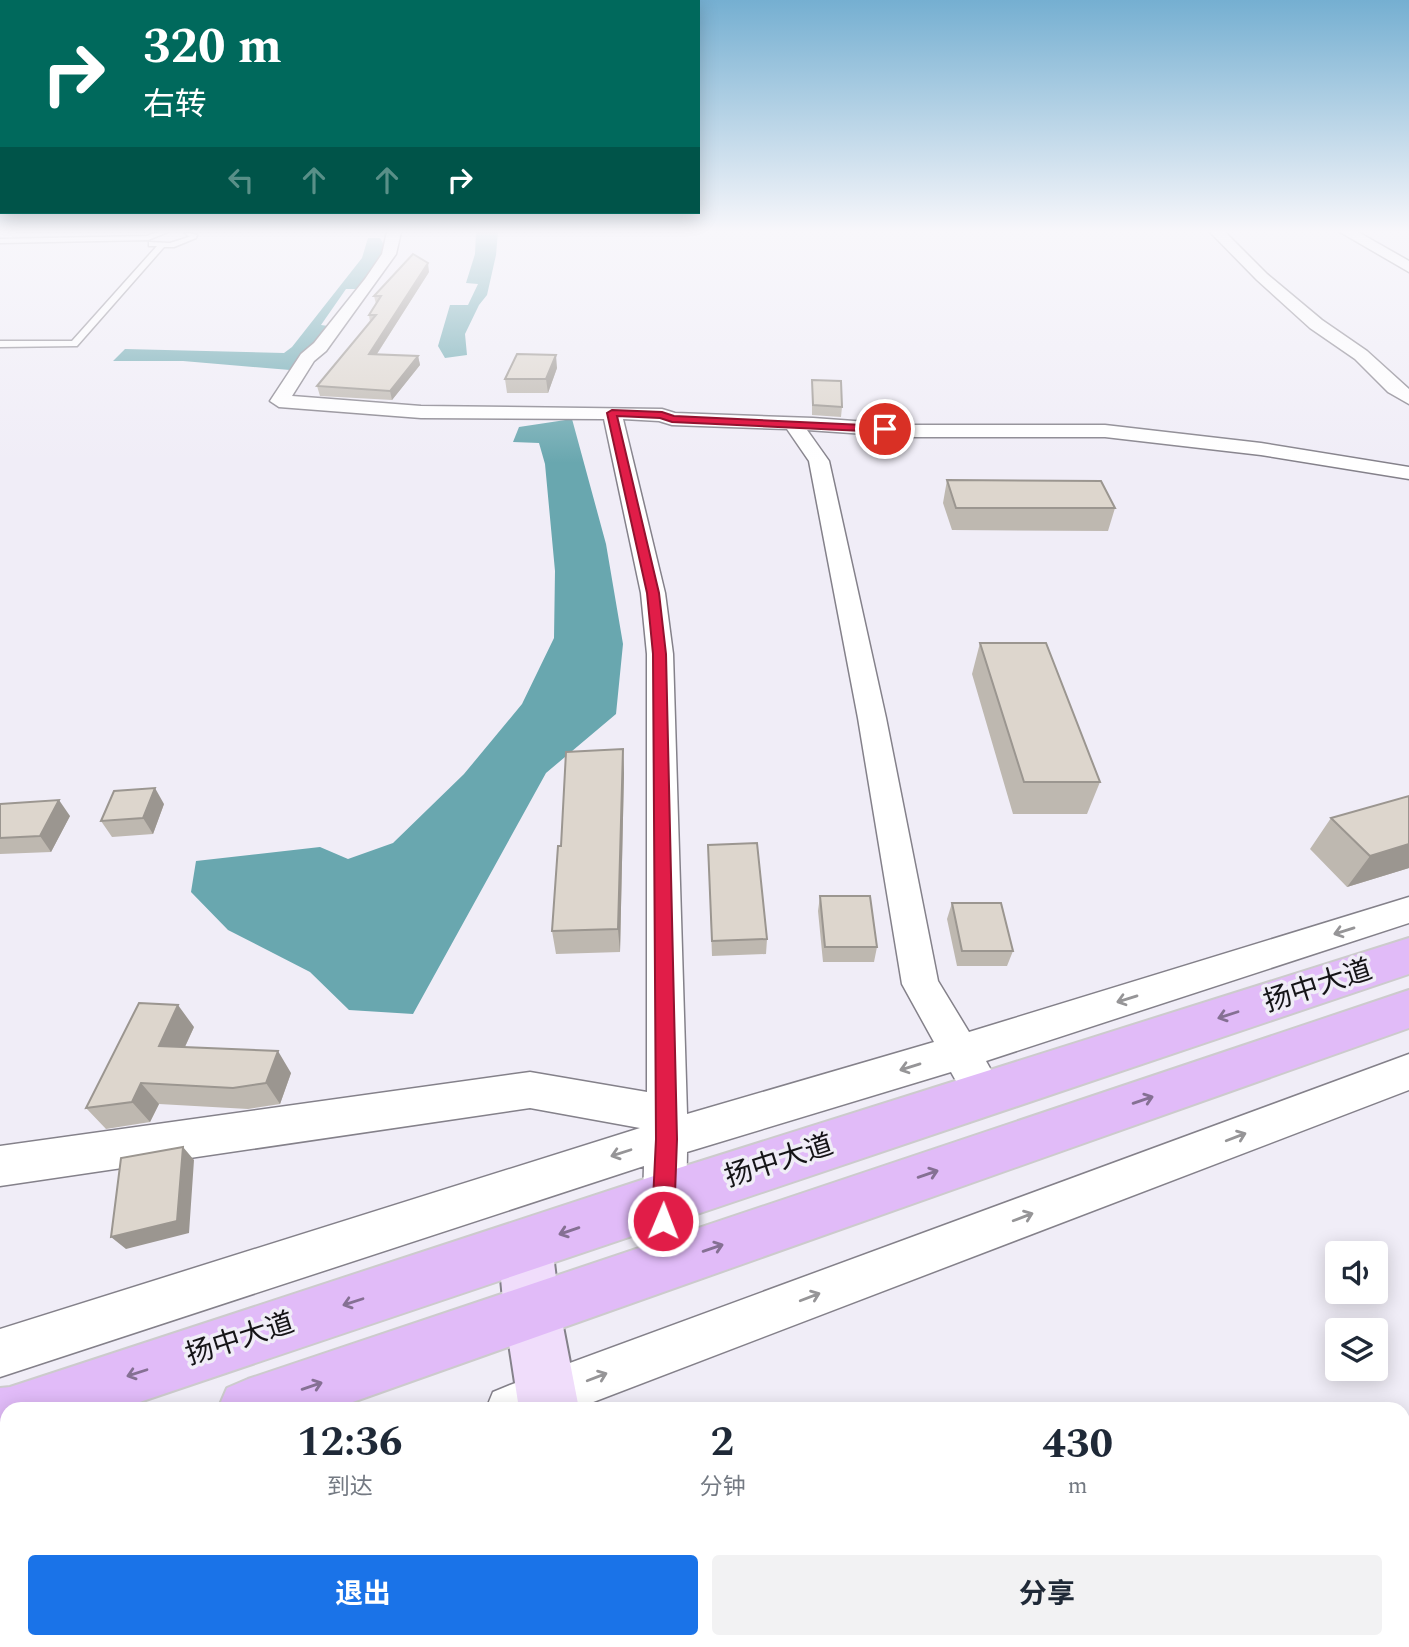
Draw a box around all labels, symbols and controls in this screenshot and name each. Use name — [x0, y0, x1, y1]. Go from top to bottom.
text: 320 m — [143, 10, 282, 85]
icon: right — [28, 28, 119, 119]
text: 右转 — [143, 81, 207, 130]
icon: left — [222, 161, 260, 199]
icon: ahead — [295, 161, 333, 199]
icon: ahead — [368, 161, 406, 199]
icon: right — [441, 161, 479, 199]
pin — [855, 399, 915, 459]
icon: arrive — [866, 410, 904, 448]
one-way arrow — [1333, 925, 1355, 938]
street label: 扬中大道 — [1258, 948, 1378, 1024]
one-way arrow — [1116, 993, 1138, 1006]
one-way arrow — [1217, 1010, 1239, 1023]
one-way arrow — [899, 1061, 921, 1074]
one-way arrow — [1132, 1093, 1154, 1106]
street label: 扬中大道 — [719, 1123, 839, 1199]
one-way arrow — [1225, 1129, 1247, 1142]
one-way arrow — [611, 1148, 633, 1161]
one-way arrow — [917, 1167, 939, 1180]
position arrow — [626, 1184, 700, 1258]
one-way arrow — [1012, 1209, 1034, 1222]
one-way arrow — [558, 1225, 580, 1238]
one-way arrow — [701, 1241, 723, 1253]
map controls — [1325, 1241, 1388, 1381]
button: sound — [1325, 1241, 1388, 1304]
one-way arrow — [799, 1289, 821, 1302]
one-way arrow — [342, 1296, 364, 1309]
street label: 扬中大道 — [180, 1301, 300, 1377]
button: layers — [1325, 1318, 1388, 1381]
one-way arrow — [126, 1368, 148, 1381]
one-way arrow — [586, 1369, 608, 1382]
one-way arrow — [301, 1379, 323, 1392]
text: 12:36 — [297, 1411, 402, 1474]
text: 2 — [711, 1411, 734, 1474]
text: 430 — [1042, 1413, 1113, 1476]
text: m — [1068, 1469, 1088, 1504]
text: 到达 — [327, 1470, 373, 1505]
text: 分钟 — [699, 1470, 745, 1505]
button: 退出 — [28, 1555, 698, 1635]
button: 分享 — [712, 1555, 1382, 1635]

